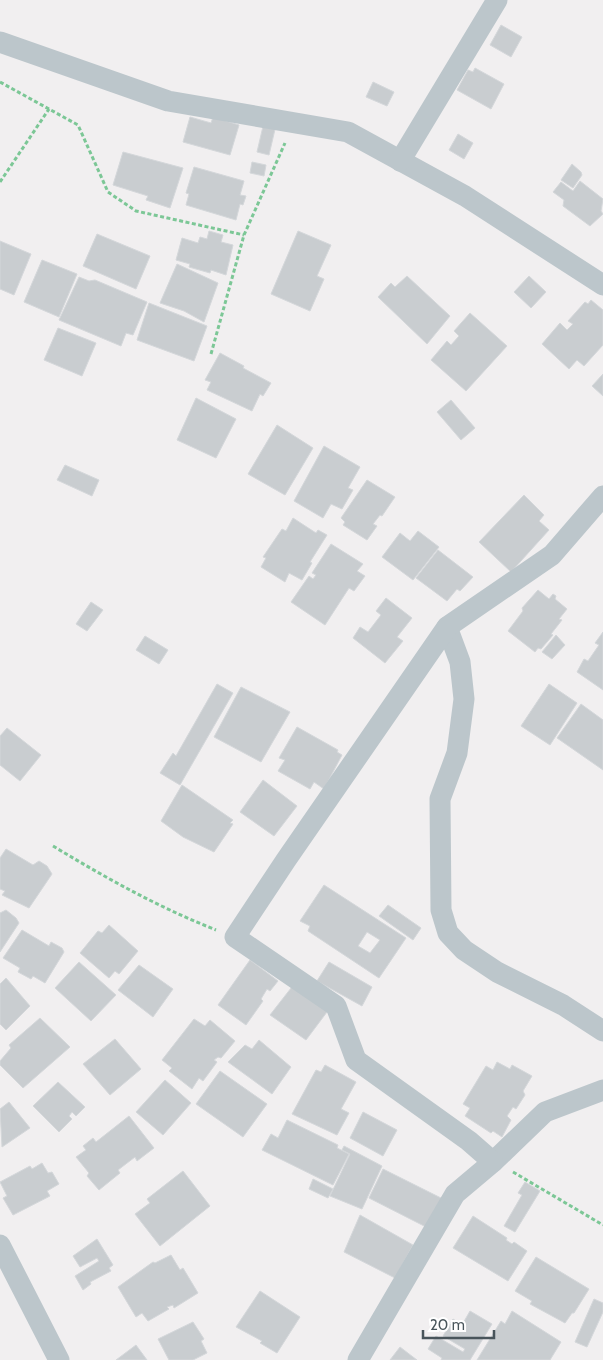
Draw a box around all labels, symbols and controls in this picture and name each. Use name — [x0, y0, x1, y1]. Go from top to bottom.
scale bar — [423, 1308, 494, 1340]
text: 20 m — [430, 1316, 465, 1334]

